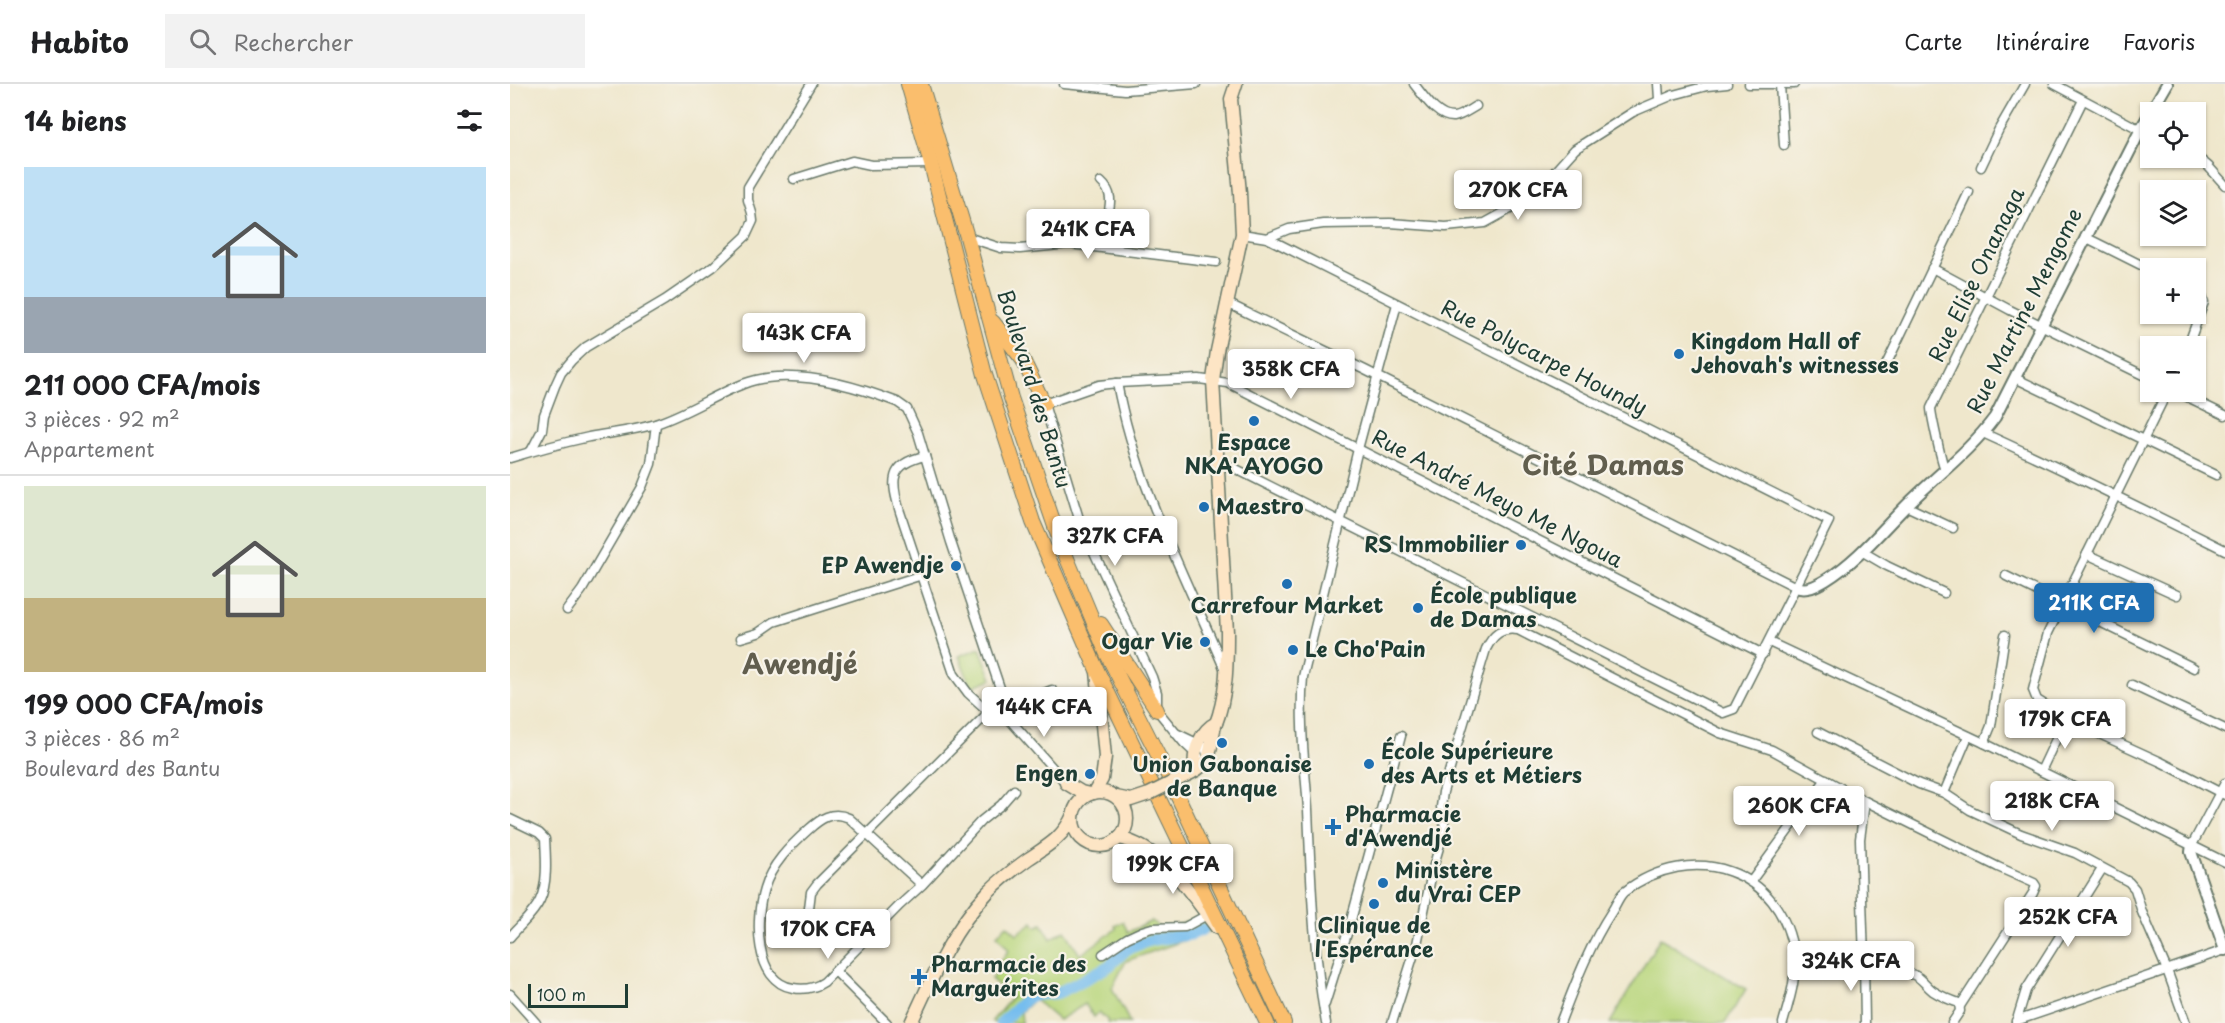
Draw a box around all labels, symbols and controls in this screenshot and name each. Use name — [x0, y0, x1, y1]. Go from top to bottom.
search box — [165, 14, 585, 68]
text: Habito — [30, 20, 129, 63]
icon: search — [186, 25, 219, 58]
text: Rechercher — [234, 25, 353, 58]
text: Carte — [1904, 25, 1963, 57]
text: Itinéraire — [1996, 25, 2090, 57]
text: Favoris — [2123, 25, 2195, 57]
text: 14 biens — [24, 101, 127, 140]
map controls — [2140, 102, 2206, 402]
button: locate — [2140, 102, 2206, 168]
icon: filters — [453, 104, 486, 137]
pin: 270K CFA — [1456, 170, 1580, 221]
text: 270K CFA — [1468, 174, 1568, 204]
button: layers — [2140, 180, 2206, 246]
street label: Rue Elise Onanaga — [1919, 181, 2032, 367]
street label: Rue Martine Mengome — [1957, 202, 2089, 418]
icon: home — [201, 206, 309, 314]
pin: 241K CFA — [1026, 209, 1150, 260]
text: 241K CFA — [1040, 213, 1136, 243]
button: + — [2140, 258, 2206, 324]
street label: Boulevard des Bantu — [990, 285, 1081, 492]
street label: Rue Polycarpe Houndy — [1436, 290, 1654, 422]
pin: 143K CFA — [742, 313, 866, 364]
text: 143K CFA — [756, 317, 852, 347]
place label: Kingdom Hall of Jehovah's witnesses — [1691, 324, 1899, 380]
button: − — [2140, 336, 2206, 402]
marker: Kingdom Hall of Jehovah's witnesses — [1672, 347, 1686, 361]
pin: 358K CFA — [1229, 349, 1353, 400]
text: 358K CFA — [1242, 353, 1340, 383]
text: 211 000 CFA/mois — [24, 365, 260, 404]
text: 3 pièces · 92 m² — [24, 404, 180, 434]
marker: Espace NKA' AYOGO — [1247, 414, 1261, 428]
street label: Rue André Meyo Me Ngoua — [1367, 420, 1629, 575]
place label: Espace NKA' AYOGO — [1184, 425, 1324, 481]
text: Appartement — [24, 434, 154, 464]
district label: Cité Damas — [1522, 443, 1684, 484]
place label: Maestro — [1216, 489, 1304, 521]
marker: Maestro — [1197, 500, 1211, 514]
pin: 327K CFA — [1053, 516, 1177, 567]
text: 327K CFA — [1066, 520, 1164, 550]
icon: home — [201, 525, 309, 633]
place label: RS Immobilier — [1364, 527, 1509, 559]
marker: RS Immobilier — [1514, 538, 1528, 552]
place label: EP Awendje — [822, 548, 944, 580]
marker: EP Awendje — [949, 559, 963, 573]
marker: Carrefour Market — [1280, 577, 1294, 591]
place label: École publique de Damas — [1430, 578, 1577, 634]
pin: 211K CFA — [2032, 583, 2156, 634]
text: 211K CFA — [2048, 587, 2140, 617]
place label: Carrefour Market — [1191, 588, 1383, 620]
marker: École publique de Damas — [1411, 601, 1425, 615]
place label: Ogar Vie — [1101, 624, 1193, 656]
place label: Le Cho'Pain — [1305, 632, 1426, 664]
marker: Ogar Vie — [1198, 635, 1212, 649]
district label: Awendjé — [742, 642, 858, 683]
marker: Le Cho'Pain — [1286, 643, 1300, 657]
text: 199 000 CFA/mois — [24, 684, 263, 723]
pin: 144K CFA — [982, 687, 1106, 738]
text: 144K CFA — [996, 691, 1092, 721]
pin: 179K CFA — [2003, 699, 2127, 750]
text: 179K CFA — [2018, 703, 2112, 733]
text: 3 pièces · 86 m² — [24, 723, 180, 753]
place label: École Supérieure des Arts et Métiers — [1381, 734, 1582, 790]
marker: Union Gabonaise de Banque — [1215, 736, 1229, 750]
place label: Union Gabonaise de Banque — [1132, 747, 1312, 803]
text: Boulevard des Bantu — [24, 753, 220, 783]
place label: Engen — [1015, 756, 1078, 788]
marker: École Supérieure des Arts et Métiers — [1362, 757, 1376, 771]
marker: Engen — [1083, 767, 1097, 781]
pin: 218K CFA — [1990, 781, 2114, 832]
text: 218K CFA — [2004, 785, 2100, 815]
pin: 260K CFA — [1737, 786, 1861, 837]
text: 260K CFA — [1747, 790, 1851, 820]
place label: Pharmacie d'Awendjé — [1345, 797, 1461, 853]
marker: Pharmacie d'Awendjé — [1326, 820, 1340, 834]
pin: 199K CFA — [1111, 844, 1235, 895]
text: 199K CFA — [1126, 848, 1220, 878]
place label: Ministère du Vrai CEP — [1395, 853, 1521, 909]
marker: Ministère du Vrai CEP — [1376, 876, 1390, 890]
marker: Clinique de l'Espérance — [1367, 897, 1381, 911]
pin: 252K CFA — [2006, 897, 2130, 948]
text: 252K CFA — [2018, 901, 2118, 931]
place label: Clinique de l'Espérance — [1315, 908, 1433, 964]
pin: 170K CFA — [766, 909, 890, 960]
text: 170K CFA — [780, 913, 876, 943]
pin: 324K CFA — [1789, 941, 1913, 992]
text: 324K CFA — [1801, 945, 1901, 975]
place label: Pharmacie des Marguérites — [931, 947, 1086, 1003]
marker: Pharmacie des Marguérites — [912, 970, 926, 984]
scale bar — [528, 981, 628, 1008]
text: 100 m — [537, 982, 586, 1006]

